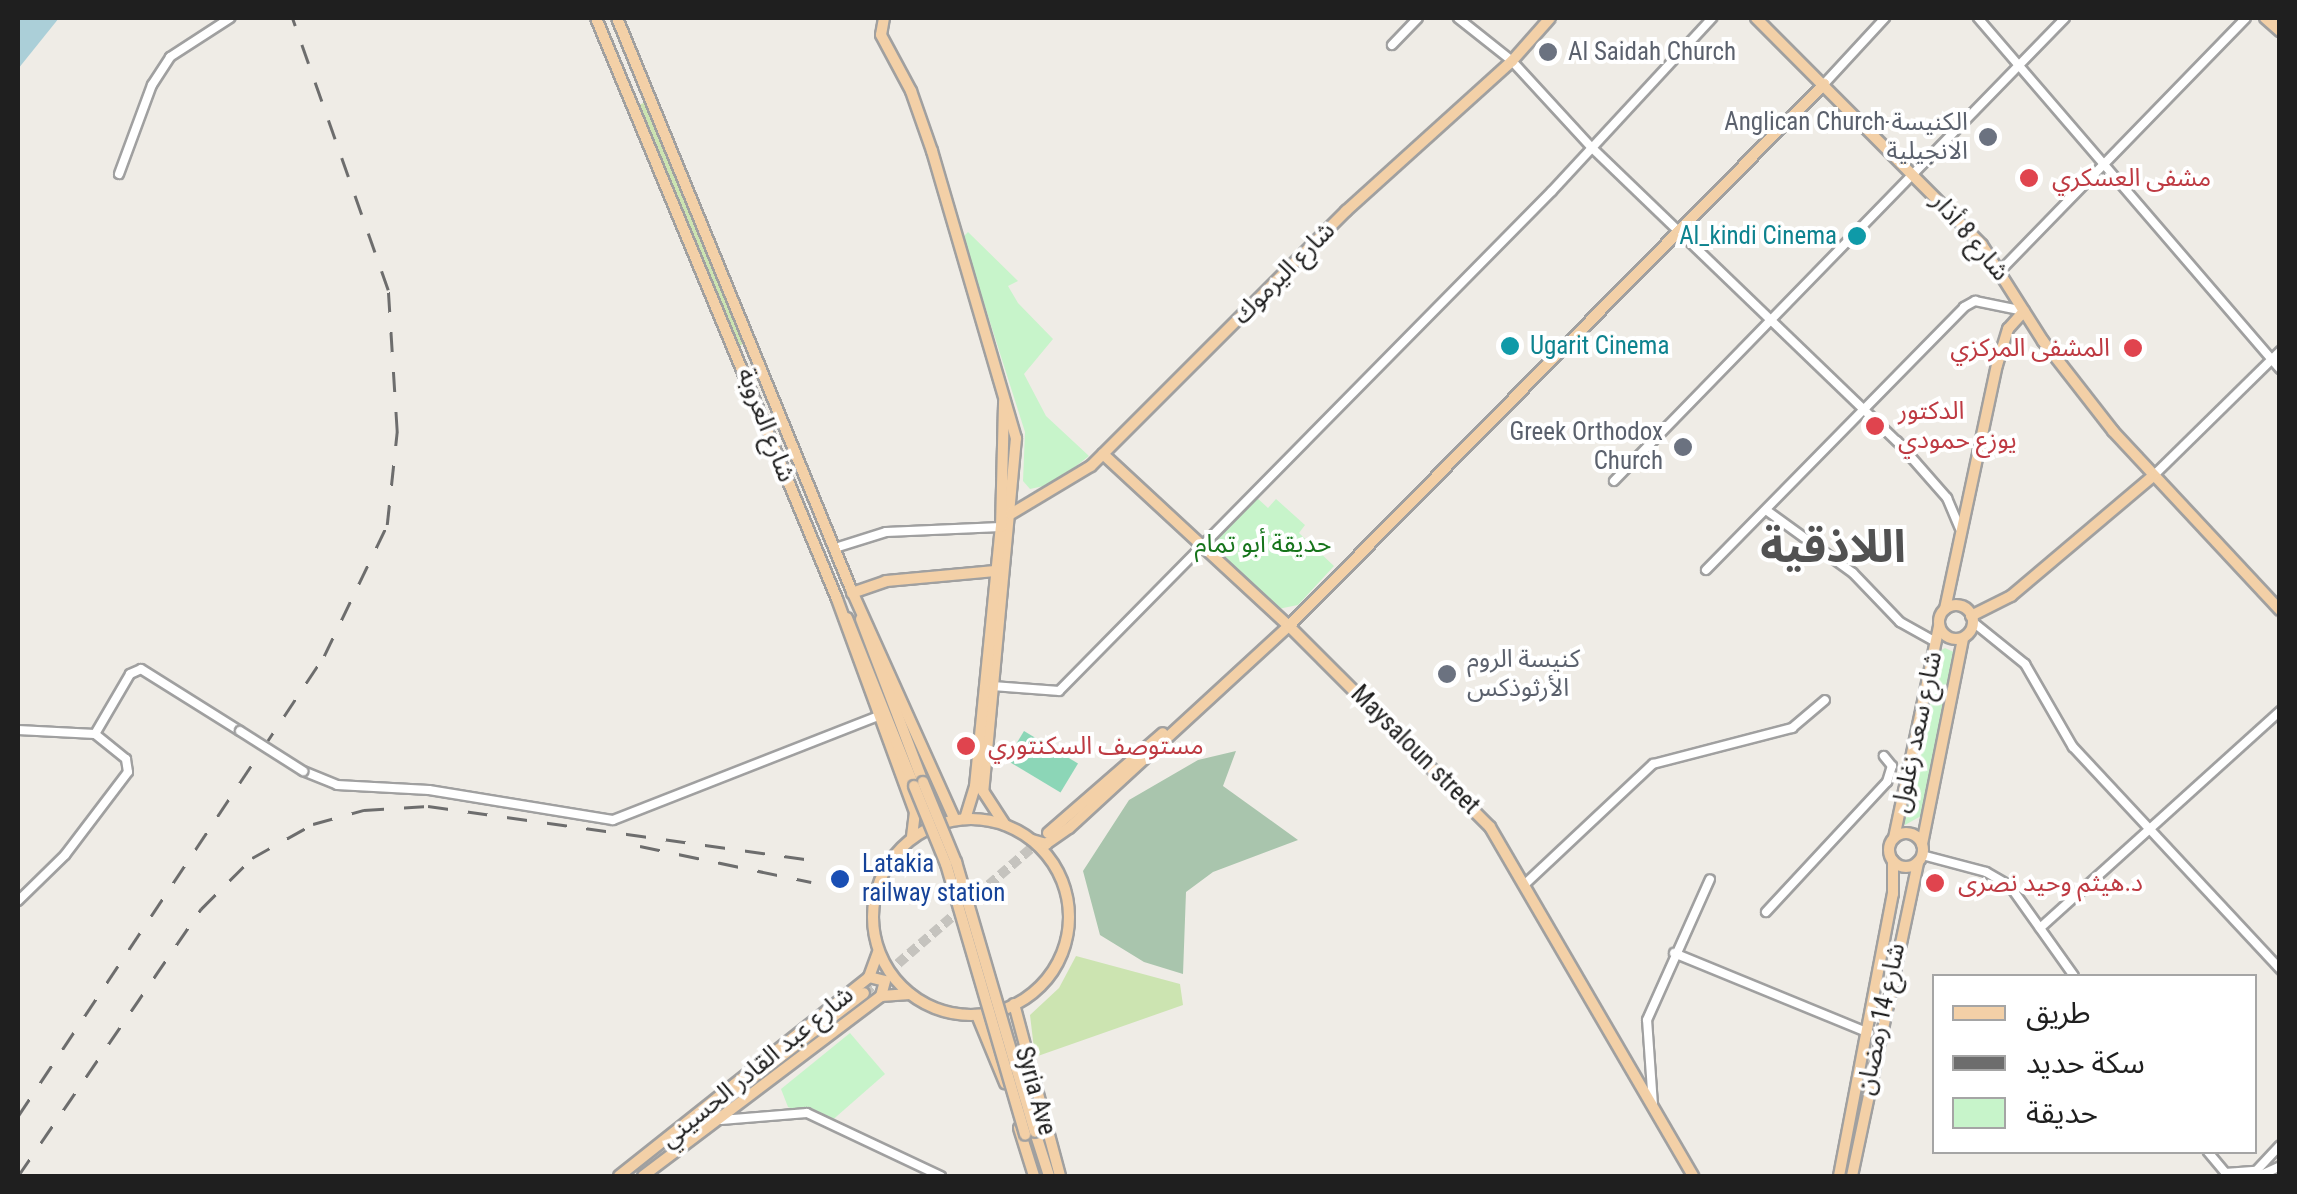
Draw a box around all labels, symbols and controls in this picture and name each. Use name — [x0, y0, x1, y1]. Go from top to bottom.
place label: Al Saidah Church — [1568, 37, 1736, 67]
marker: Al Saidah Church — [1537, 41, 1559, 63]
place label: Anglican Church-الكنيسة الانجيلية — [1724, 108, 1968, 167]
marker: Anglican Church-الكنيسة الانجيلية — [1977, 126, 1999, 148]
place label: مشفى العسكري — [2052, 163, 2211, 193]
marker: مشفى العسكري — [2016, 165, 2042, 191]
street label: شارع 8 أذار — [1925, 187, 2015, 287]
street label: شارع اليرموك — [1227, 216, 1341, 330]
place label: Al_kindi Cinema — [1679, 221, 1837, 251]
marker: Al_kindi Cinema — [1846, 225, 1868, 247]
place label: Ugarit Cinema — [1530, 331, 1669, 361]
place label: المشفى المركزي — [1950, 333, 2110, 363]
marker: Ugarit Cinema — [1499, 335, 1521, 357]
marker: المشفى المركزي — [2120, 335, 2146, 361]
street label: شارع العروبة — [731, 364, 801, 486]
place label: الدكتور يوزع حمودي — [1898, 397, 2017, 456]
marker: الدكتور يوزع حمودي — [1862, 413, 1888, 439]
place label: Greek Orthodox Church — [1509, 418, 1663, 477]
marker: Greek Orthodox Church — [1672, 436, 1694, 458]
district label: اللاذقية — [1760, 520, 1906, 574]
park label: حديقة أبو تمام — [1194, 529, 1332, 559]
place label: كنيسة الروم الأرثوذكس — [1467, 645, 1580, 704]
street label: شارع سعد زغلول — [1885, 649, 1949, 815]
marker: كنيسة الروم الأرثوذكس — [1436, 663, 1458, 685]
street label: Maysaloun street — [1344, 679, 1486, 821]
place label: مستوصف السكنتوري — [988, 731, 1204, 761]
marker: مستوصف السكنتوري — [953, 733, 979, 759]
place label: Latakia railway station — [862, 850, 1005, 909]
marker: Latakia railway station — [827, 866, 853, 892]
place label: د.هيثم وحيد نصرى — [1958, 868, 2143, 898]
marker: د.هيثم وحيد نصرى — [1922, 870, 1948, 896]
street label: شارع 14 رمضان — [1850, 940, 1912, 1098]
legend — [1932, 974, 2257, 1154]
street label: شارع عبد القادر الحسيني — [654, 980, 860, 1154]
text: طريق — [2026, 995, 2091, 1030]
street label: Syria Ave — [1008, 1043, 1062, 1139]
text: سكة حديد — [2026, 1045, 2145, 1080]
text: حديقة — [2026, 1095, 2098, 1130]

